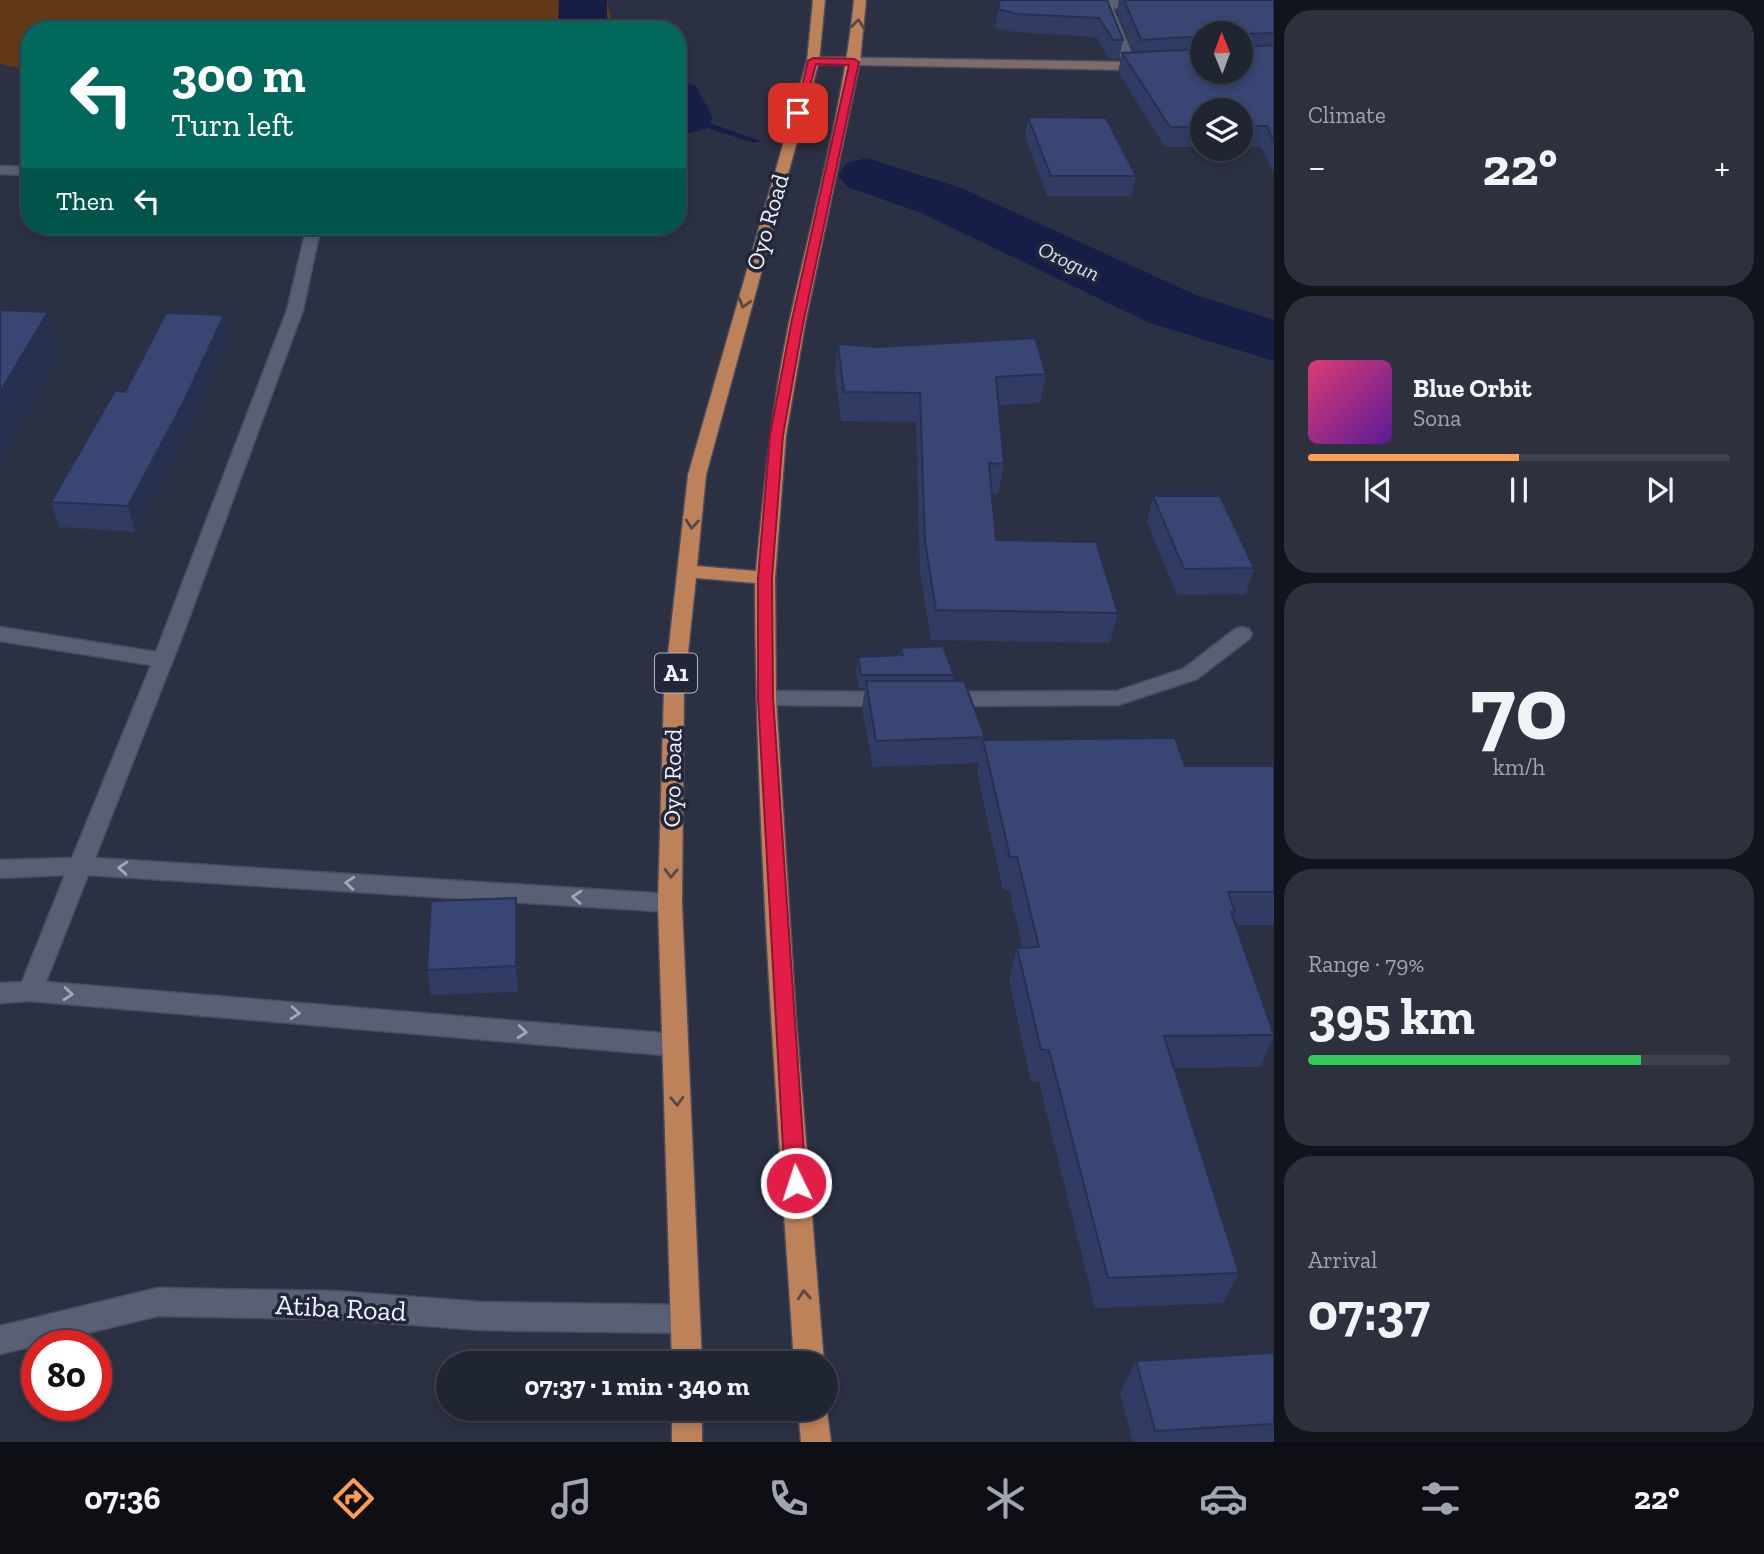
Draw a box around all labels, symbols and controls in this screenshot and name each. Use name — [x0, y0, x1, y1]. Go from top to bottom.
one-way arrow — [850, 18, 865, 29]
north arrow — [1190, 21, 1253, 84]
map controls — [1190, 21, 1253, 161]
text: 300 m — [171, 46, 306, 105]
icon: left — [56, 49, 147, 140]
pin — [768, 83, 828, 143]
icon: arrive — [779, 94, 817, 132]
button: layers — [1190, 98, 1253, 161]
text: Climate — [1308, 101, 1386, 129]
text: Turn left — [171, 106, 293, 144]
text: 22° — [1483, 136, 1557, 198]
text: − — [1308, 144, 1326, 190]
text: + — [1714, 144, 1730, 190]
street label: Oyo Road — [739, 171, 795, 273]
icon: left — [128, 182, 166, 220]
text: Then — [56, 185, 114, 217]
water label: Orogun — [1034, 236, 1104, 286]
one-way arrow — [737, 297, 752, 309]
text: Blue Orbit — [1413, 372, 1532, 404]
text: Sona — [1413, 404, 1461, 432]
icon: previous — [1359, 471, 1397, 509]
icon: pause — [1500, 471, 1538, 509]
icon: next — [1641, 471, 1679, 509]
one-way arrow — [685, 519, 700, 530]
road number: A1 — [655, 653, 697, 692]
text: 70 — [1470, 653, 1568, 762]
street label: Oyo Road — [657, 728, 687, 828]
text: km/h — [1493, 753, 1545, 781]
one-way arrow — [118, 861, 129, 876]
one-way arrow — [663, 868, 678, 879]
one-way arrow — [345, 875, 356, 890]
one-way arrow — [572, 890, 583, 905]
text: Range · 79% — [1308, 950, 1424, 978]
text: 395 km — [1308, 985, 1475, 1047]
one-way arrow — [63, 986, 74, 1001]
one-way arrow — [290, 1005, 301, 1020]
one-way arrow — [516, 1024, 527, 1039]
one-way arrow — [670, 1095, 685, 1106]
position arrow — [759, 1146, 833, 1220]
text: Arrival — [1308, 1246, 1377, 1274]
text: 07:37 — [1308, 1281, 1430, 1343]
street label: Atiba Road — [275, 1288, 407, 1328]
one-way arrow — [797, 1289, 812, 1300]
speed limit sign: 80 — [21, 1330, 112, 1421]
text: 07:37 · 1 min · 340 m — [524, 1370, 750, 1402]
icon: directions — [329, 1474, 378, 1523]
icon: music — [547, 1474, 596, 1523]
icon: phone — [764, 1474, 813, 1523]
icon: climate — [981, 1474, 1030, 1523]
icon: car — [1199, 1474, 1248, 1523]
icon: filters — [1416, 1474, 1465, 1523]
text: 07:36 — [84, 1479, 161, 1517]
text: 22° — [1634, 1479, 1680, 1517]

